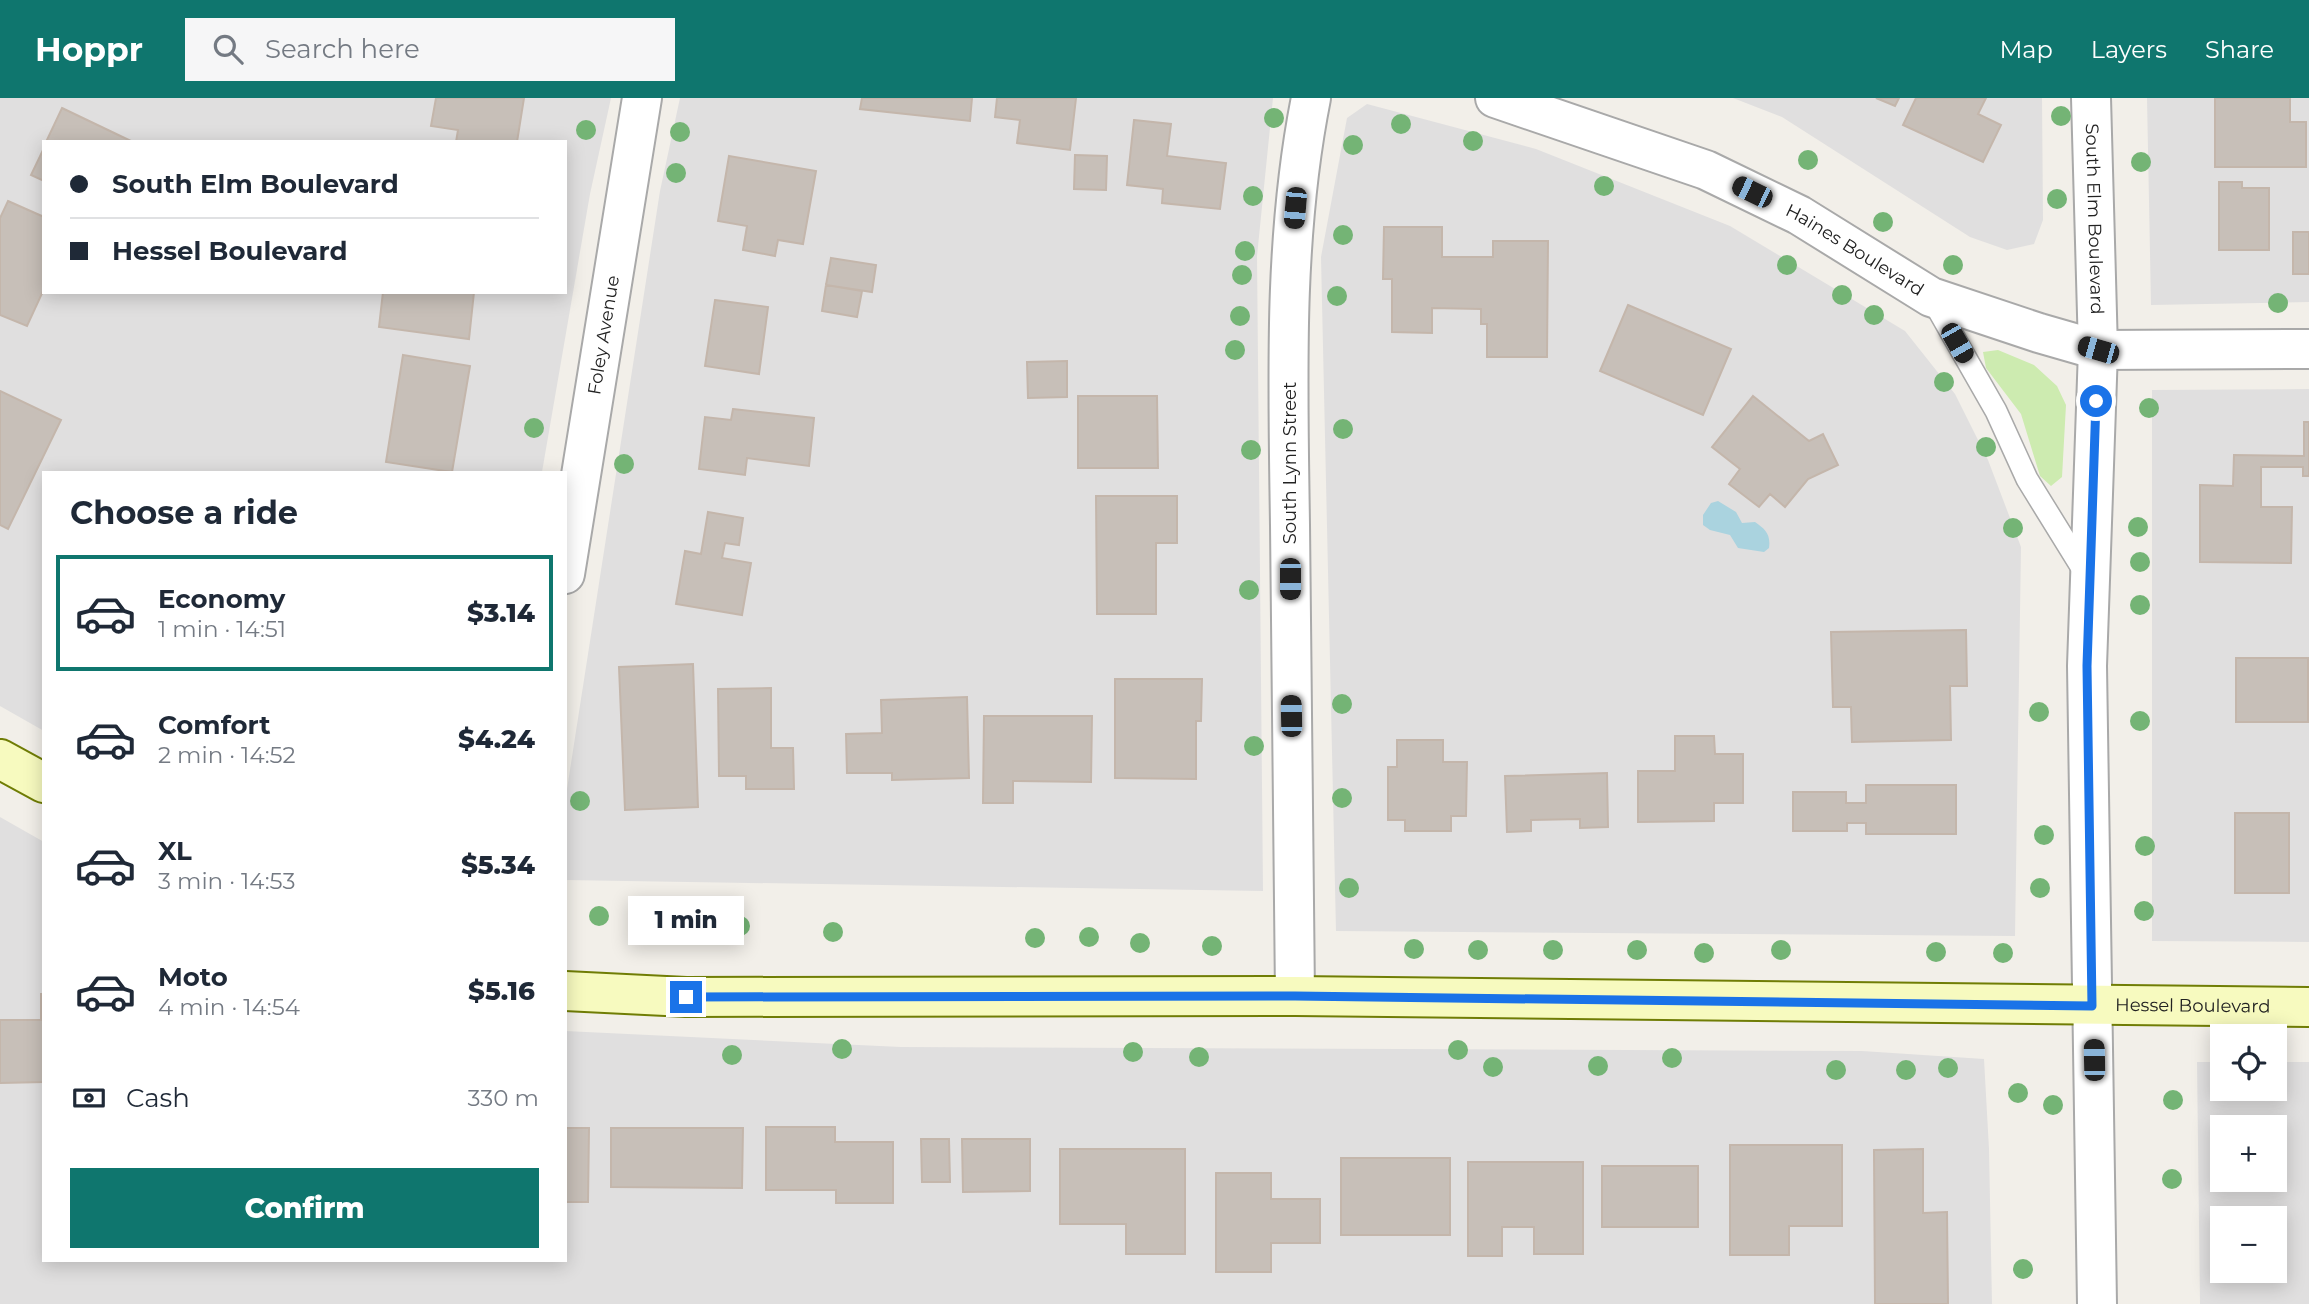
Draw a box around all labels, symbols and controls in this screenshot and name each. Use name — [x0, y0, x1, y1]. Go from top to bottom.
search box — [185, 18, 675, 81]
text: Hoppr — [35, 29, 143, 69]
icon: search — [209, 30, 247, 68]
text: Search here — [265, 33, 420, 65]
text: Map — [1999, 35, 2053, 64]
text: Layers — [2091, 35, 2167, 64]
text: Share — [2205, 35, 2274, 64]
street label: South Elm Boulevard — [2081, 123, 2108, 315]
text: South Elm Boulevard — [112, 168, 399, 200]
car — [1729, 173, 1776, 211]
car — [1283, 186, 1308, 230]
street label: Haines Boulevard — [1782, 199, 1928, 301]
text: Hessel Boulevard — [112, 235, 347, 267]
street label: Foley Avenue — [583, 274, 624, 396]
car — [1938, 320, 1977, 366]
car — [2075, 334, 2122, 366]
street label: South Lynn Street — [1279, 382, 1301, 544]
route start — [2080, 385, 2112, 417]
text: Choose a ride — [70, 493, 298, 532]
car — [1280, 558, 1301, 600]
icon: car — [74, 582, 137, 645]
text: Economy — [158, 583, 285, 615]
text: $3.14 — [467, 597, 535, 629]
text: 1 min · 14:51 — [158, 615, 286, 643]
car — [1281, 695, 1302, 737]
icon: car — [74, 708, 137, 771]
text: Comfort — [158, 709, 270, 741]
text: $4.24 — [458, 723, 535, 755]
text: 2 min · 14:52 — [158, 741, 296, 769]
icon: car — [74, 834, 137, 897]
text: XL — [158, 835, 192, 867]
text: $5.34 — [461, 849, 535, 881]
text: 3 min · 14:53 — [158, 867, 295, 895]
callout: 1 min — [628, 895, 744, 944]
text: 1 min — [654, 906, 718, 934]
icon: car — [74, 960, 137, 1023]
text: Moto — [158, 961, 228, 993]
text: $5.16 — [468, 975, 535, 1007]
route end — [670, 981, 702, 1013]
text: 4 min · 14:54 — [158, 993, 300, 1021]
street label: Hessel Boulevard — [2115, 994, 2271, 1018]
map controls — [2210, 1024, 2287, 1283]
button: locate — [2210, 1024, 2287, 1101]
car — [2084, 1039, 2105, 1081]
icon: cash — [70, 1079, 108, 1117]
text: Cash — [126, 1082, 190, 1114]
text: 330 m — [468, 1084, 539, 1112]
button: + — [2210, 1115, 2287, 1192]
button: Confirm — [70, 1168, 539, 1248]
button: − — [2210, 1206, 2287, 1283]

